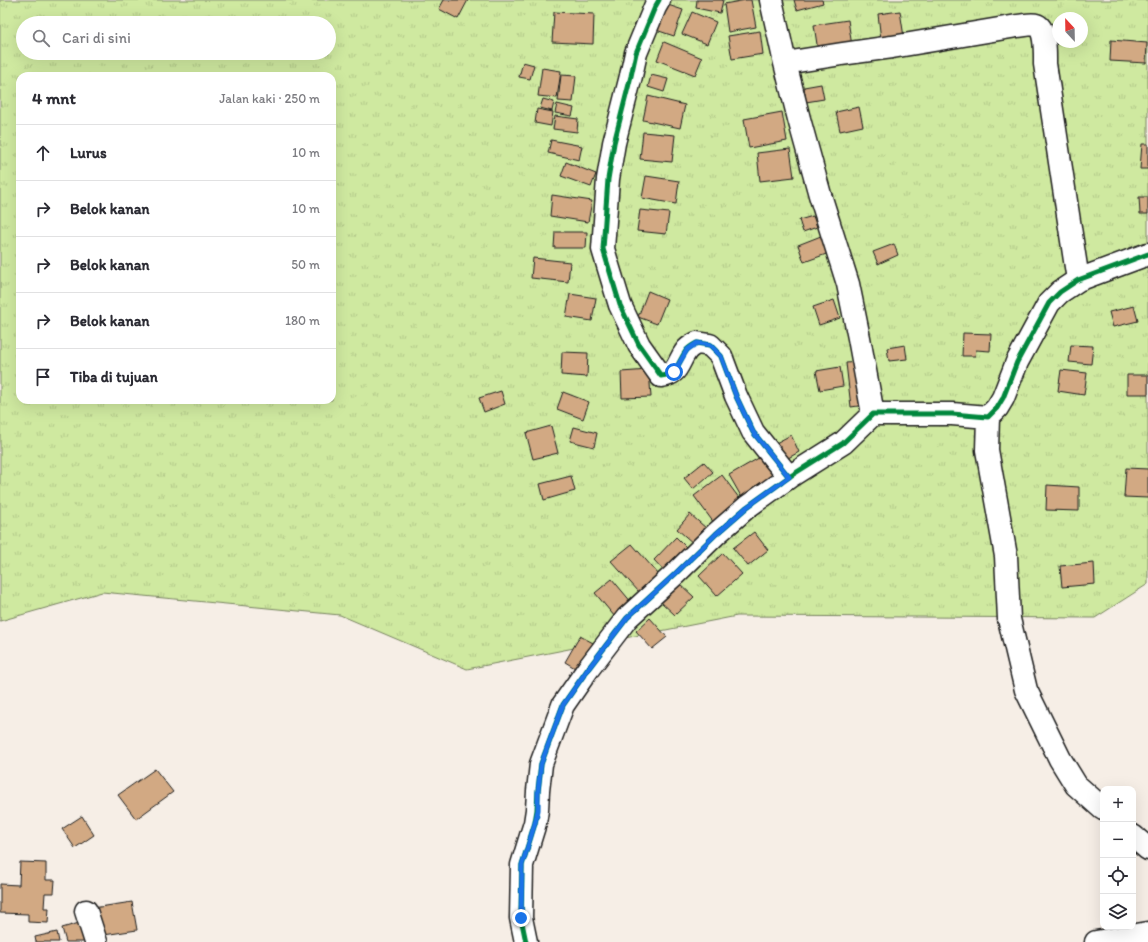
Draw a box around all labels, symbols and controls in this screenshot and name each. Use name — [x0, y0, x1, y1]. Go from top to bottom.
north arrow — [1052, 12, 1088, 48]
search box — [16, 16, 336, 60]
icon: search — [30, 27, 52, 49]
text: Cari di sini — [62, 29, 131, 47]
text: 4 mnt — [32, 88, 76, 108]
text: Jalan kaki · 250 m — [219, 91, 320, 106]
icon: ahead — [32, 142, 54, 164]
text: Lurus — [70, 144, 107, 162]
text: 10 m — [292, 145, 320, 160]
icon: right — [32, 198, 54, 220]
text: Belok kanan — [70, 200, 150, 218]
text: 10 m — [292, 201, 320, 216]
icon: right — [32, 254, 54, 276]
text: Belok kanan — [70, 256, 150, 274]
text: 50 m — [291, 257, 320, 272]
icon: right — [32, 310, 54, 332]
text: Belok kanan — [70, 312, 150, 330]
text: 180 m — [285, 313, 320, 328]
route start — [665, 363, 683, 381]
icon: arrive — [32, 366, 54, 388]
text: Tiba di tujuan — [70, 368, 158, 386]
map controls — [1100, 786, 1136, 930]
button: + — [1100, 786, 1136, 822]
button: − — [1100, 822, 1136, 858]
button: locate — [1100, 858, 1136, 894]
button: layers — [1100, 894, 1136, 930]
route end — [512, 909, 530, 927]

